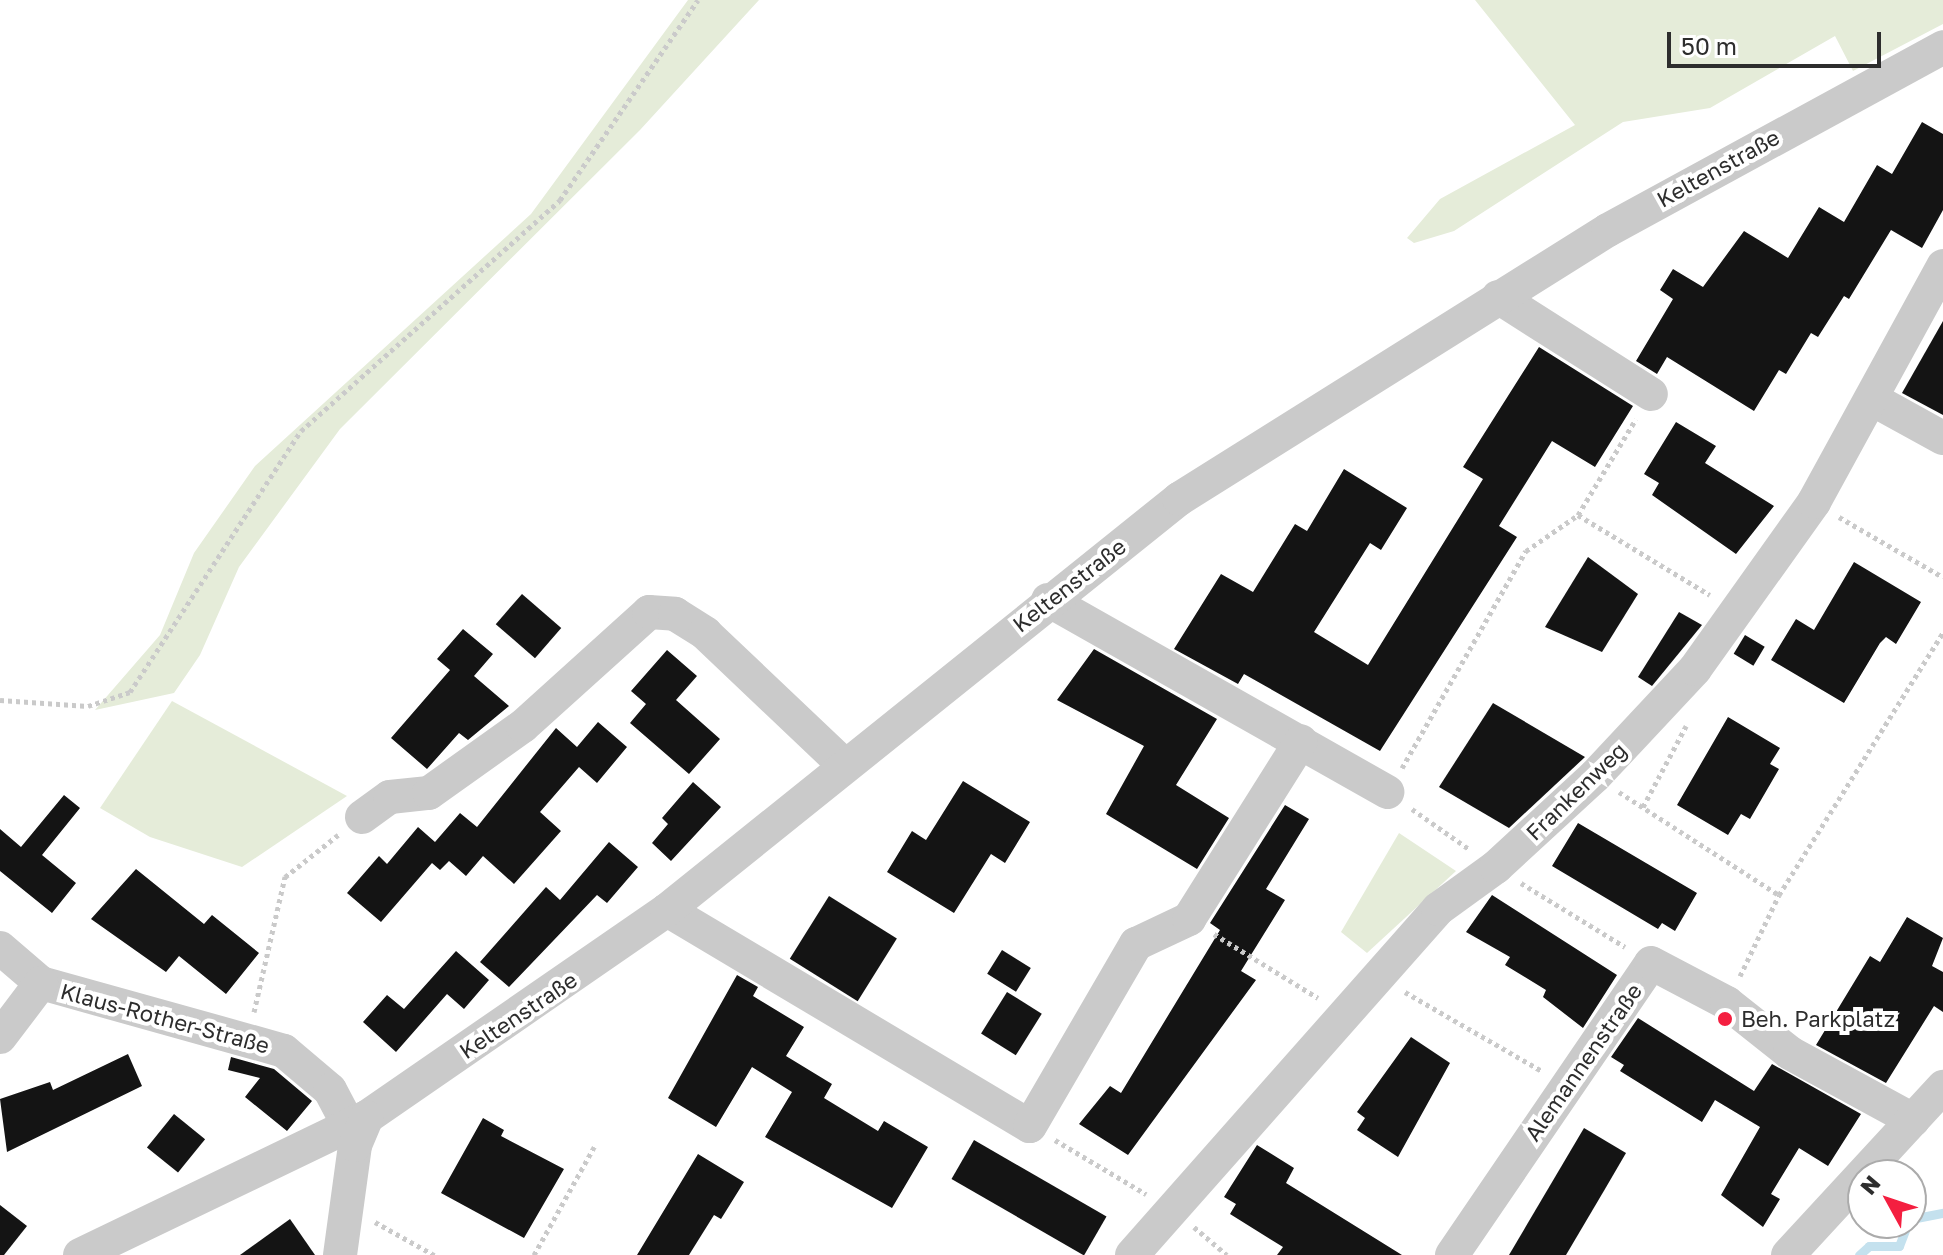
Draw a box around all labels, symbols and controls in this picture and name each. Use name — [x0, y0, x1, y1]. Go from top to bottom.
scale bar — [1671, 16, 1885, 66]
text: 50 m — [1681, 31, 1737, 60]
street label: Keltenstraße — [1652, 123, 1784, 213]
street label: Keltenstraße — [1007, 533, 1131, 637]
street label: Frankenweg — [1520, 737, 1632, 845]
street label: Keltenstraße — [454, 966, 582, 1064]
street label: Klaus-Rother-Straße — [58, 977, 272, 1059]
street label: Alemannenstraße — [1519, 978, 1647, 1146]
place label: Beh. Parkplatz — [1741, 1006, 1895, 1032]
marker: Beh. Parkplatz — [1716, 1010, 1734, 1028]
north arrow — [1847, 1159, 1927, 1239]
text: N — [1854, 1169, 1885, 1200]

